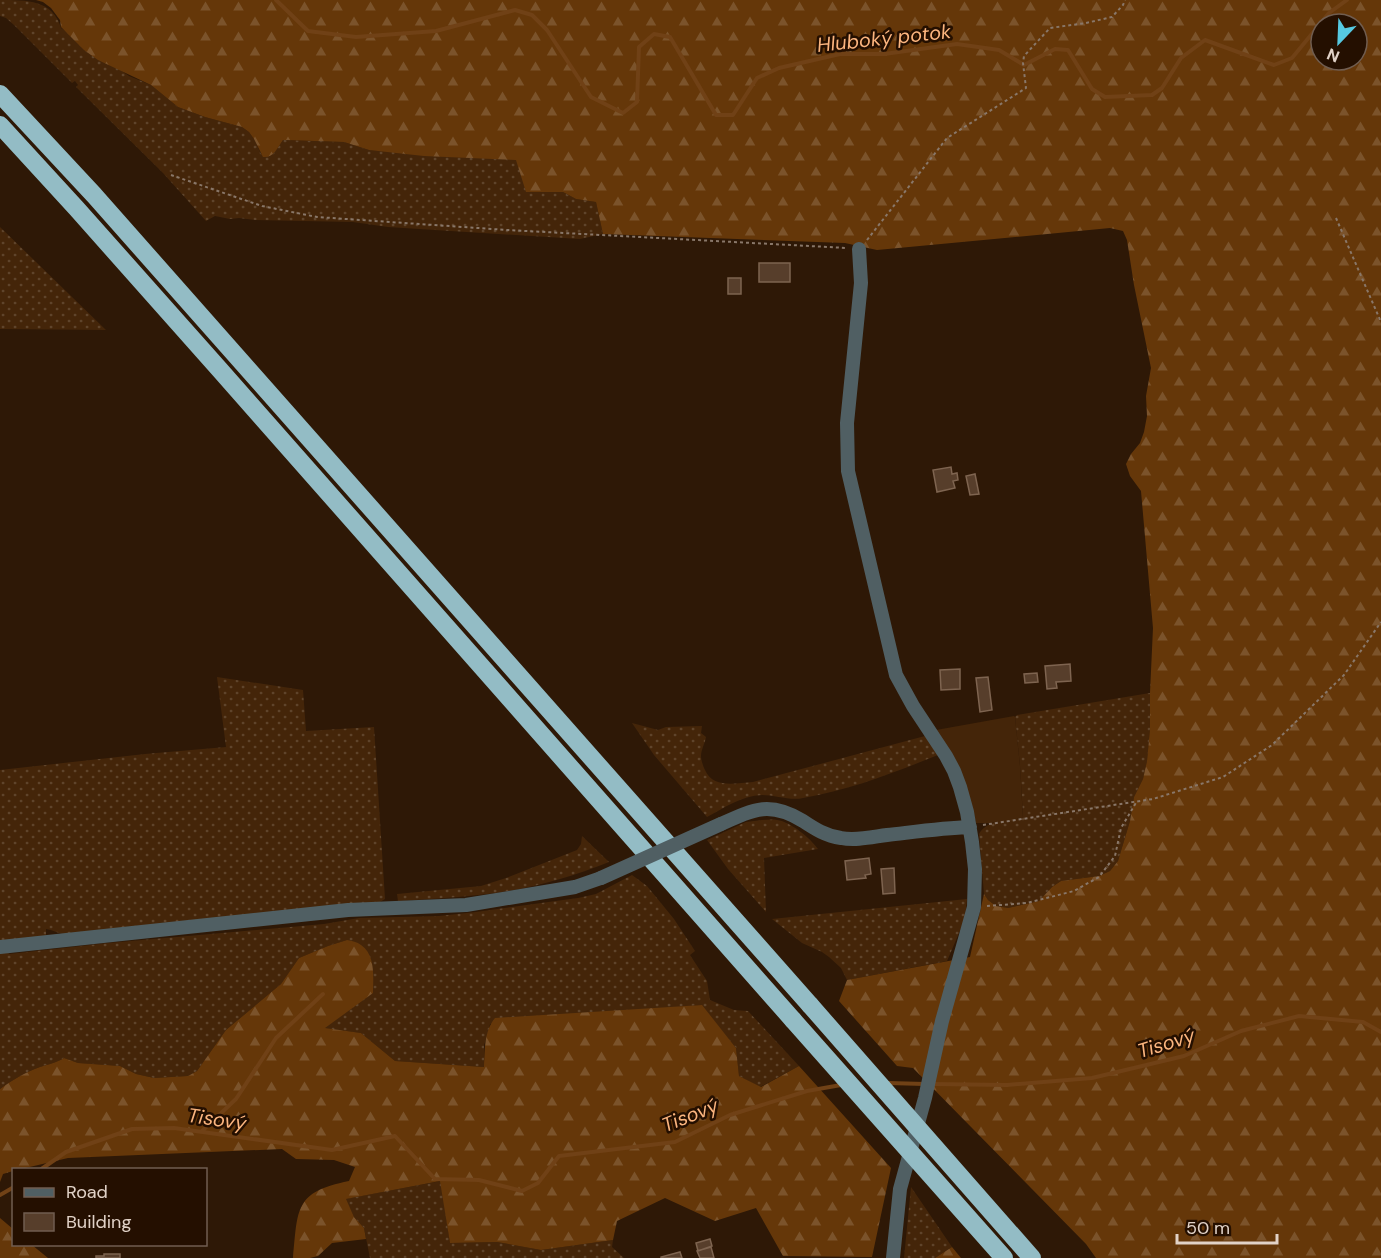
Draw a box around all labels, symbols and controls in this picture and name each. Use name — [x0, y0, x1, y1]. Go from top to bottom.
north arrow — [1309, 12, 1369, 72]
water label: Hluboký potok — [816, 18, 953, 58]
text: N — [1324, 43, 1343, 67]
water label: Tisový — [1134, 1022, 1199, 1064]
water label: Tisový — [658, 1092, 723, 1138]
water label: Tisový — [186, 1102, 249, 1136]
legend — [12, 1168, 207, 1246]
text: Road — [66, 1180, 108, 1204]
scale bar — [1177, 1207, 1278, 1245]
text: Building — [66, 1210, 131, 1234]
text: 50 m — [1186, 1216, 1230, 1240]

